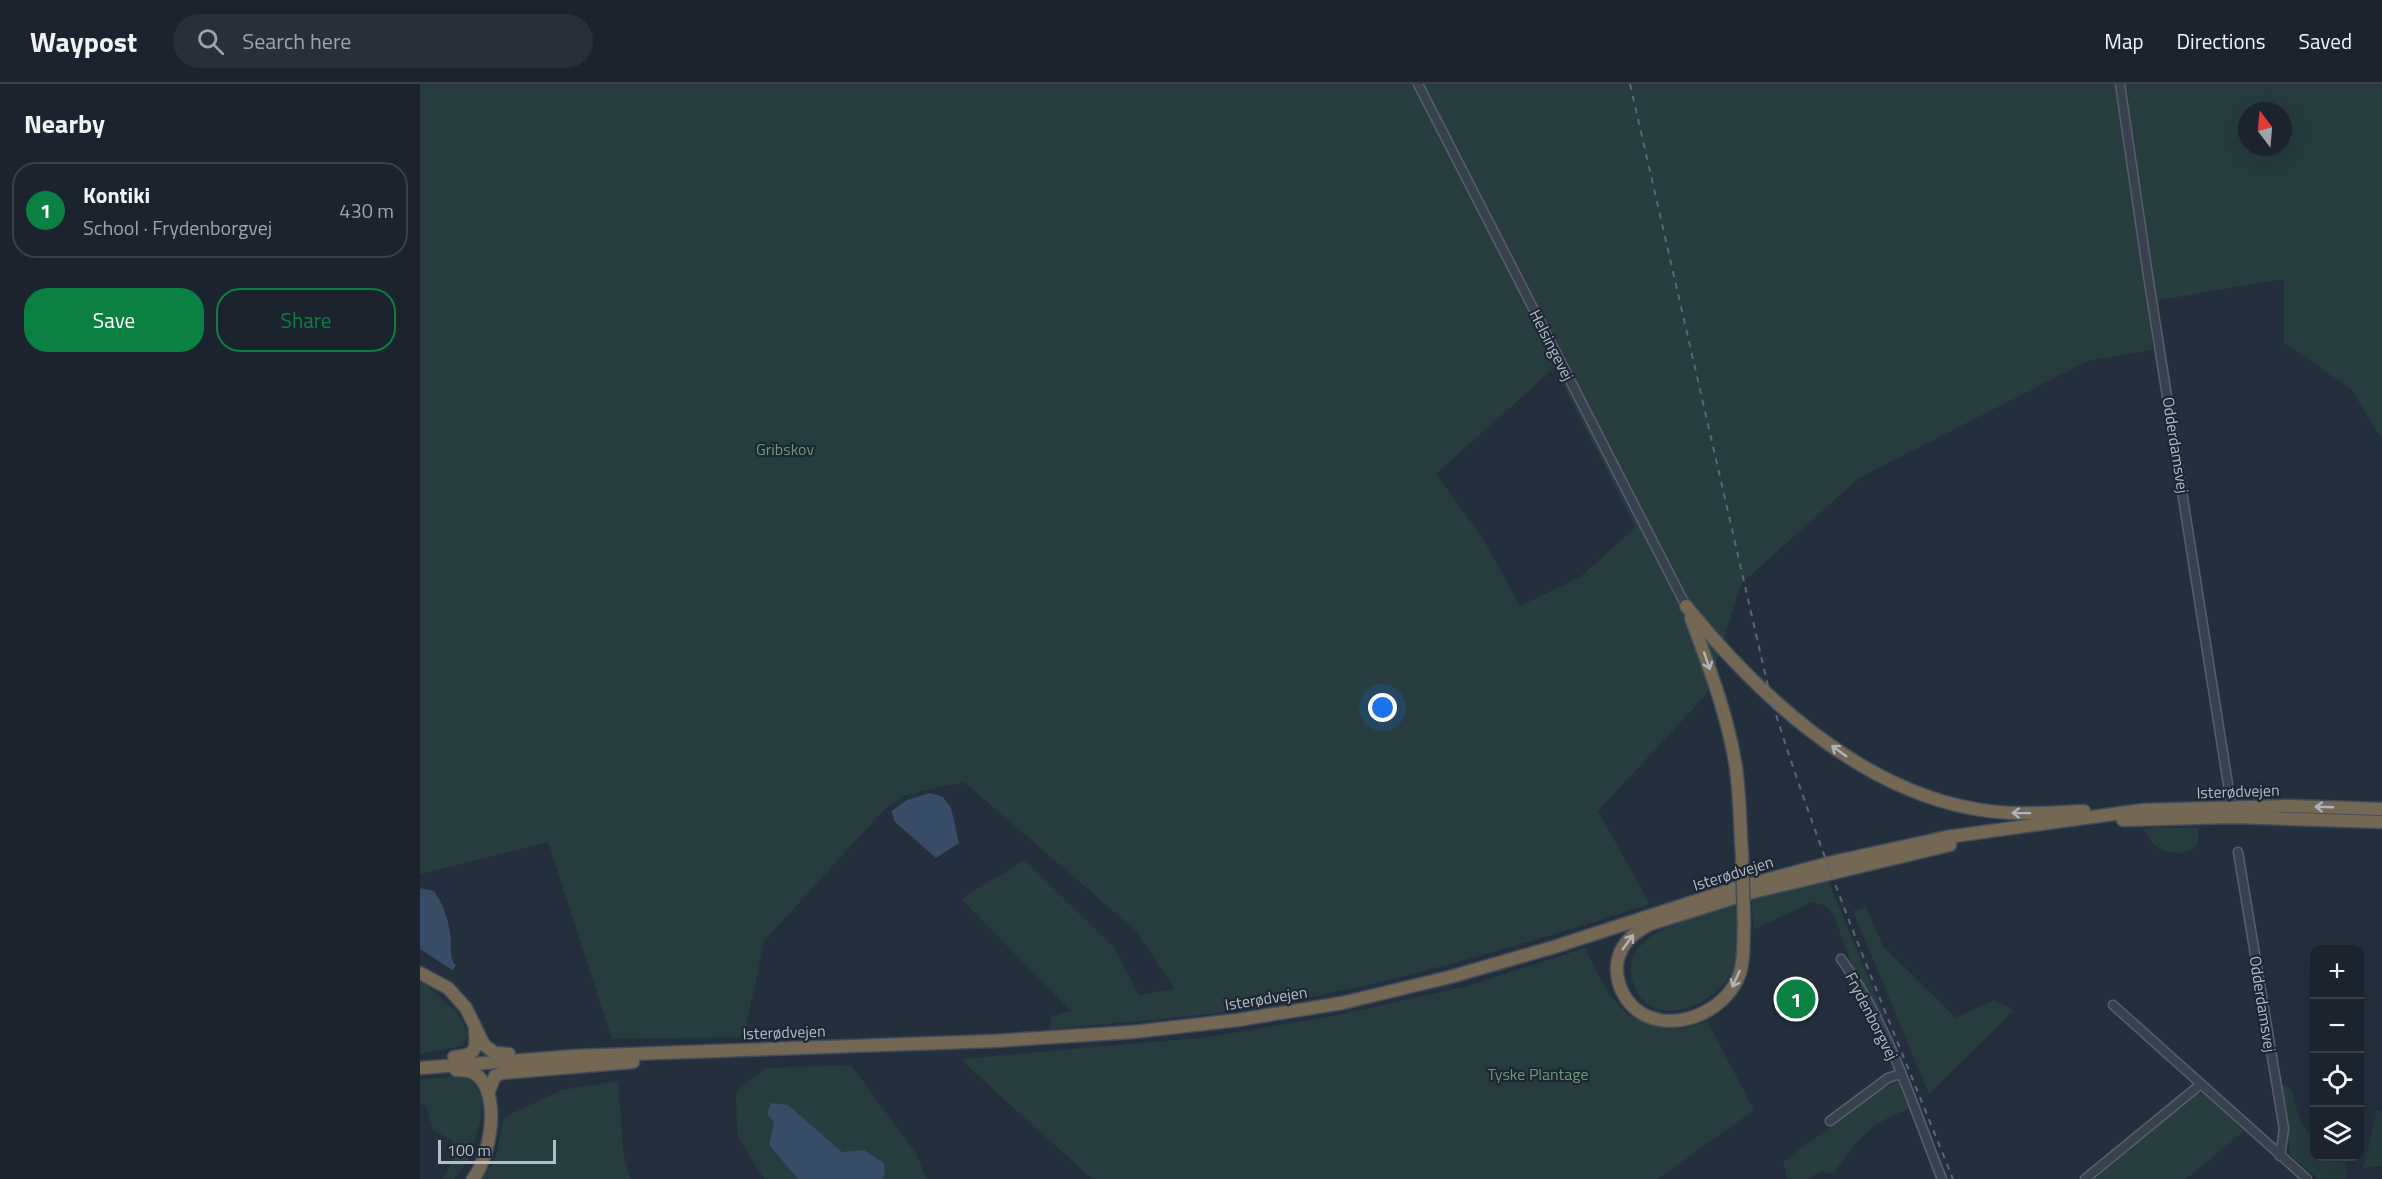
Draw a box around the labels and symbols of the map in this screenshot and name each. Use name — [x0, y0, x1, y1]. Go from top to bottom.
north arrow — [2238, 102, 2292, 156]
street label: Helsingevej — [1524, 305, 1580, 385]
street label: Odderdamsvej — [2157, 395, 2195, 495]
park label: Gribskov — [756, 437, 814, 461]
one-way arrow — [1702, 651, 1713, 670]
your location — [1368, 693, 1397, 722]
one-way arrow — [1832, 745, 1848, 757]
street label: Isterødvejen — [2196, 778, 2280, 804]
one-way arrow — [2314, 801, 2334, 812]
one-way arrow — [2012, 807, 2032, 819]
street label: Isterødvejen — [1690, 849, 1776, 897]
one-way arrow — [1621, 934, 1634, 950]
street label: Odderdamsvej — [2244, 954, 2282, 1054]
street label: Frydenborgvej — [1840, 968, 1904, 1064]
one-way arrow — [1730, 970, 1741, 988]
pin: 1 — [1776, 976, 1816, 1022]
street label: Isterødvejen — [1223, 980, 1309, 1016]
street label: Isterødvejen — [742, 1019, 826, 1045]
park label: Tyske Plantage — [1487, 1062, 1589, 1086]
scale bar — [438, 1137, 556, 1164]

